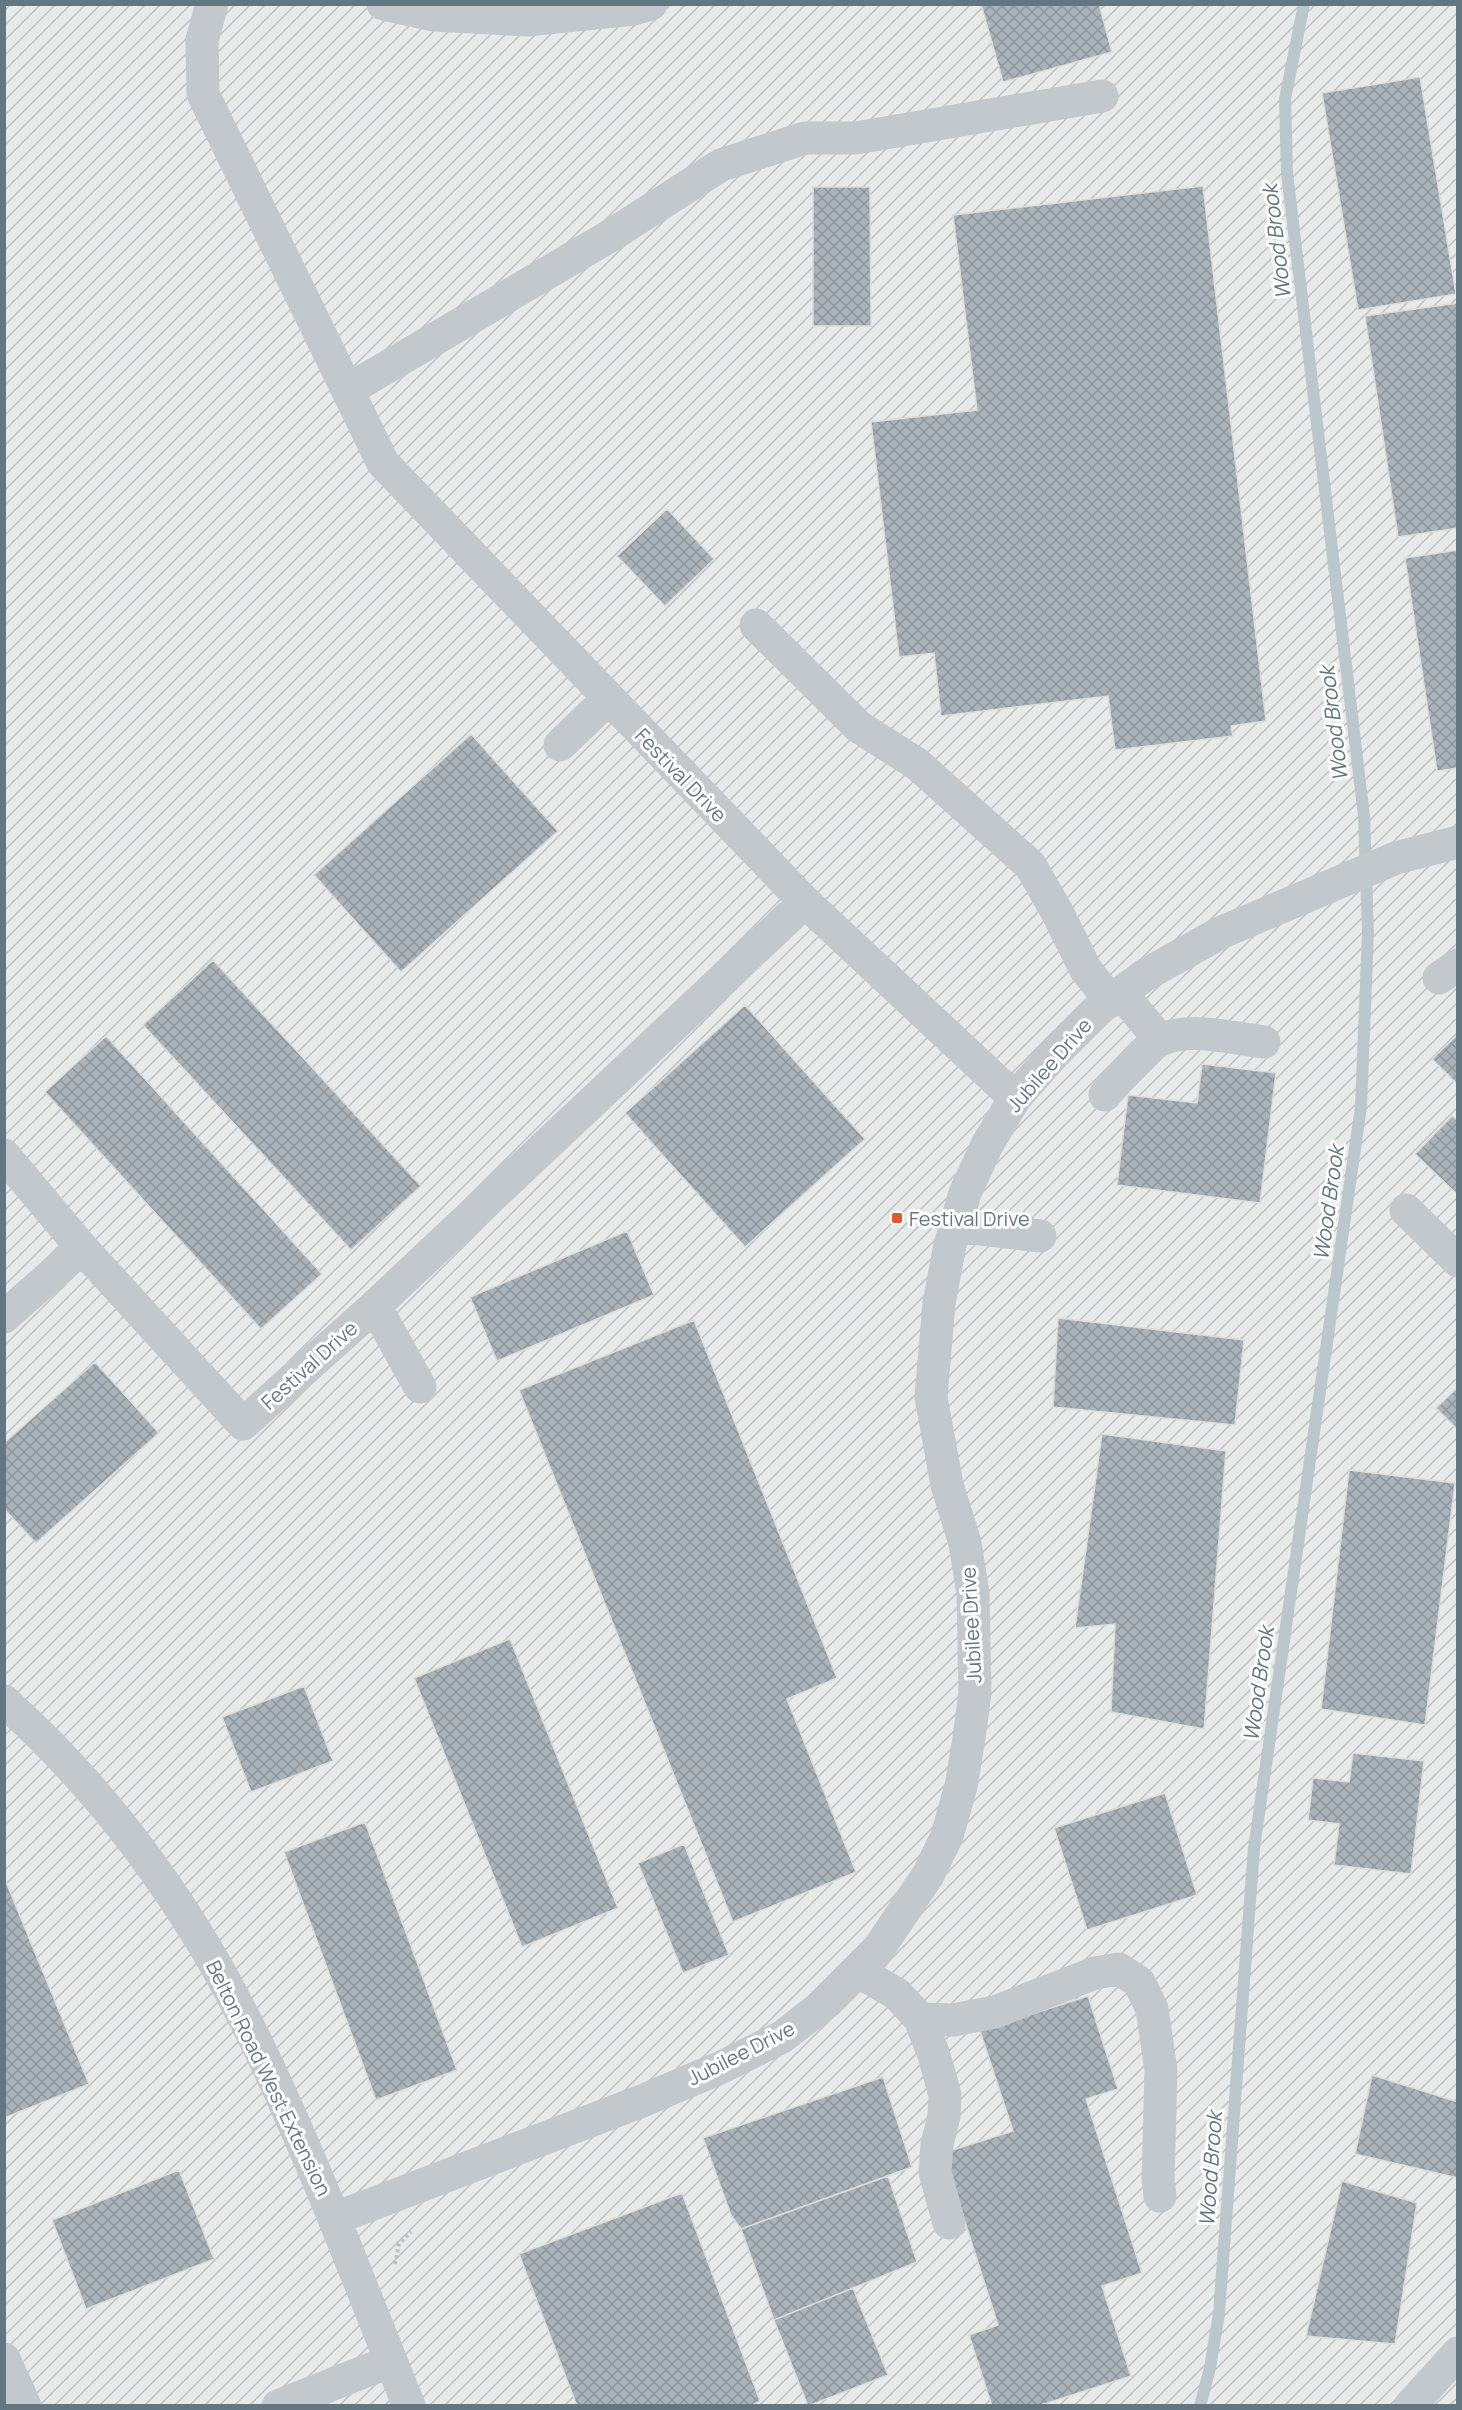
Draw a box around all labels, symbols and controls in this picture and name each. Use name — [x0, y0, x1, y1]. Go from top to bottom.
water label: Wood Brook — [1255, 180, 1297, 301]
water label: Wood Brook — [1312, 662, 1354, 783]
street label: Festival Drive — [629, 722, 733, 828]
street label: Jubilee Drive — [1001, 1012, 1097, 1118]
water label: Wood Brook — [1306, 1141, 1350, 1262]
place label: Festival Drive — [909, 1205, 1030, 1232]
marker: Festival Drive — [890, 1211, 904, 1225]
street label: Festival Drive — [255, 1315, 363, 1415]
street label: Jubilee Drive — [954, 1566, 988, 1684]
water label: Wood Brook — [1236, 1622, 1280, 1743]
street label: Belton Road West Extension — [200, 1956, 338, 2200]
street label: Jubilee Drive — [683, 2015, 799, 2091]
water label: Wood Brook — [1192, 2108, 1228, 2228]

